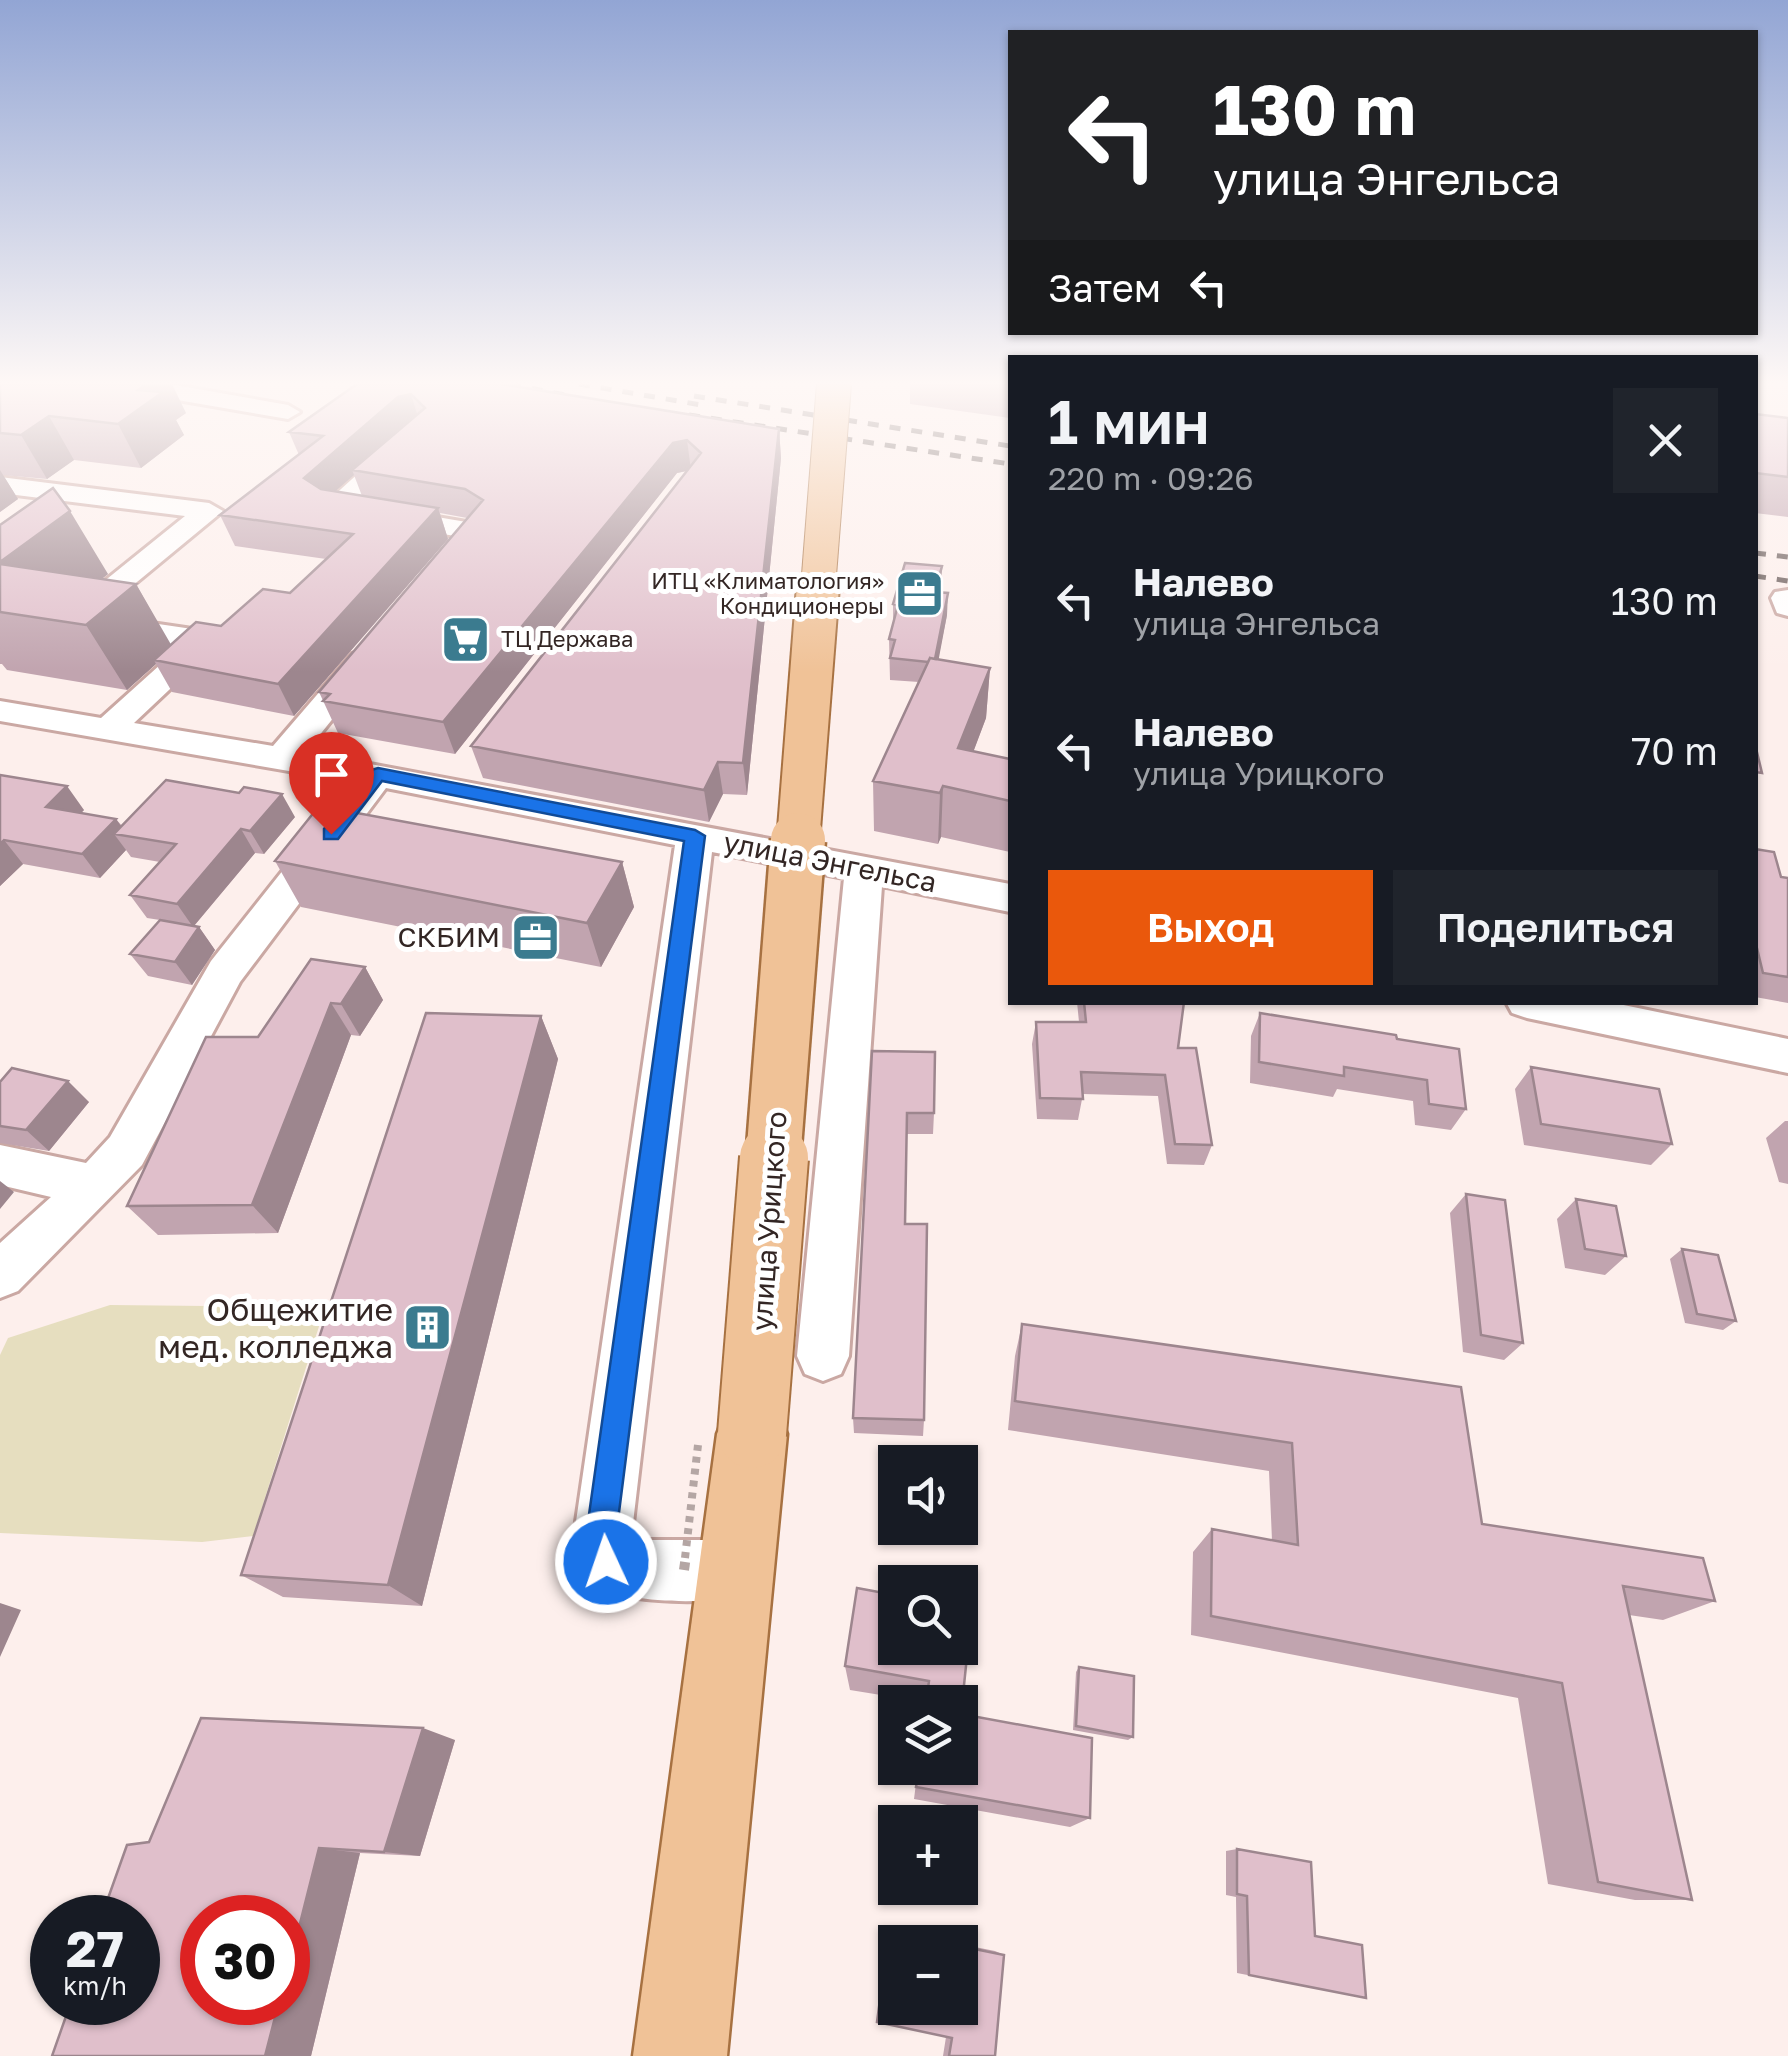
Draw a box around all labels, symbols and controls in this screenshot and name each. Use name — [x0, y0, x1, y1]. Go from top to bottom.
text: 130 m — [1213, 66, 1416, 150]
icon: left — [1048, 70, 1178, 200]
text: улица Энгельса — [1213, 151, 1560, 205]
icon: left — [1181, 260, 1236, 315]
text: Затем — [1048, 265, 1161, 310]
text: 1 мин — [1048, 385, 1210, 457]
button: close — [1613, 388, 1718, 493]
text: 220 m · 09:26 — [1048, 459, 1254, 497]
text: Налево — [1133, 559, 1274, 604]
place label: ИТЦ «Климатология» Кондиционеры — [651, 567, 884, 619]
office icon: ИТЦ «Климатология» Кондиционеры — [893, 568, 945, 620]
icon: left — [1048, 573, 1103, 628]
text: 130 m — [1611, 578, 1718, 623]
text: улица Энгельса — [1133, 604, 1380, 642]
supermarket icon: ТЦ Держава — [440, 613, 492, 665]
place label: ТЦ Держава — [501, 625, 633, 652]
text: Налево — [1133, 709, 1274, 754]
icon: left — [1048, 723, 1103, 778]
text: 70 m — [1631, 728, 1718, 773]
pin — [289, 732, 374, 835]
icon: arrive — [304, 747, 359, 802]
text: улица Урицкого — [1133, 754, 1385, 792]
street label: улица Энгельса — [721, 825, 939, 898]
button: Выход — [1048, 870, 1373, 985]
button: Поделиться — [1393, 870, 1718, 985]
office icon: СКБИМ — [509, 911, 561, 963]
place label: СКБИМ — [397, 920, 500, 953]
street label: улица Урицкого — [744, 1110, 793, 1332]
place label: Общежитие мед. колледжа — [158, 1290, 393, 1365]
building icon: Общежитие мед. колледжа — [402, 1302, 454, 1354]
map controls — [878, 1445, 978, 2025]
button: sound — [878, 1445, 978, 1545]
position arrow — [554, 1510, 658, 1614]
button: search — [878, 1565, 978, 1665]
button: layers — [878, 1685, 978, 1785]
button: + — [878, 1805, 978, 1905]
speed limit sign: 30 — [180, 1895, 310, 2025]
text: 27 — [66, 1918, 124, 1978]
button: − — [878, 1925, 978, 2025]
text: km/h — [63, 1970, 127, 2001]

